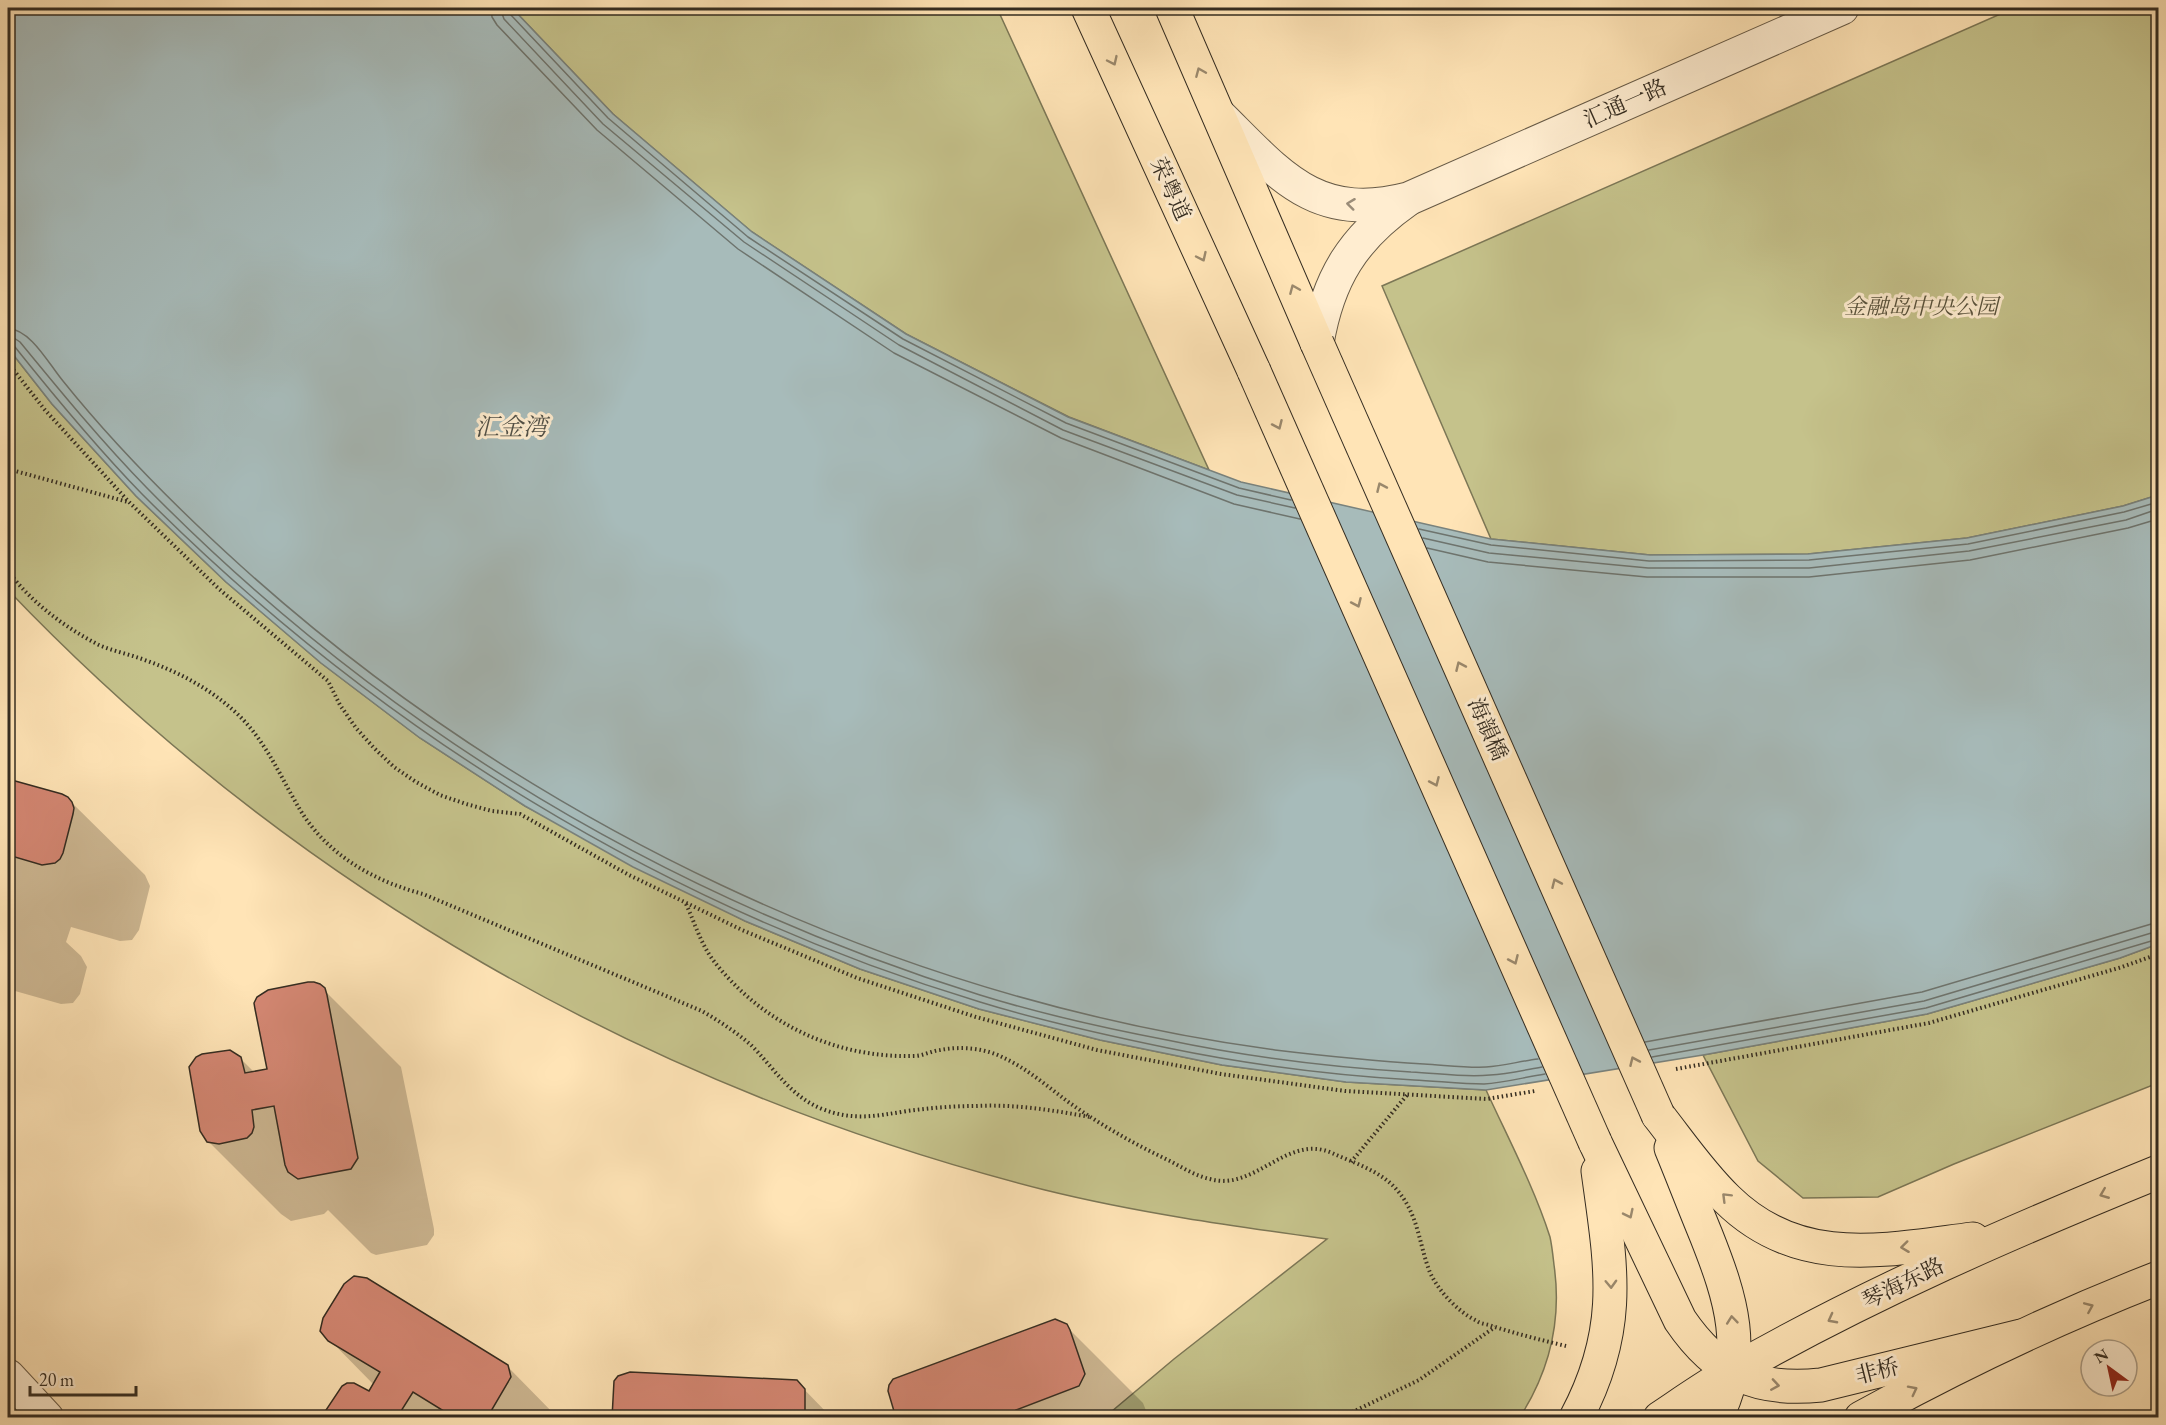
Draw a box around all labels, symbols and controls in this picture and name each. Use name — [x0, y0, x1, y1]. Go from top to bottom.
one-way arrow — [1105, 54, 1117, 65]
one-way arrow — [1195, 67, 1207, 78]
street label: 汇通一路 — [1579, 72, 1671, 134]
street label: 荣粤道 — [1144, 153, 1198, 225]
one-way arrow — [1346, 199, 1355, 211]
one-way arrow — [1195, 251, 1207, 262]
one-way arrow — [1289, 285, 1301, 296]
park label: 金融岛中央公园 — [1844, 292, 2001, 321]
water label: 汇金湾 — [475, 411, 551, 442]
one-way arrow — [1271, 419, 1283, 430]
one-way arrow — [1376, 483, 1388, 494]
one-way arrow — [1349, 597, 1361, 608]
one-way arrow — [1455, 661, 1467, 672]
street label: 海韻橋 — [1461, 693, 1515, 765]
one-way arrow — [1428, 775, 1440, 786]
one-way arrow — [1551, 878, 1563, 889]
one-way arrow — [1507, 954, 1519, 965]
one-way arrow — [1630, 1056, 1642, 1067]
one-way arrow — [2100, 1187, 2111, 1199]
one-way arrow — [1722, 1193, 1732, 1204]
one-way arrow — [1622, 1208, 1634, 1219]
one-way arrow — [1901, 1241, 1910, 1253]
street label: 琴海东路 — [1857, 1251, 1949, 1315]
one-way arrow — [1605, 1279, 1618, 1288]
one-way arrow — [2083, 1302, 2094, 1314]
one-way arrow — [1828, 1312, 1838, 1323]
one-way arrow — [1726, 1315, 1739, 1325]
north arrow — [2079, 1338, 2139, 1398]
text: N — [2090, 1343, 2112, 1368]
street label: 非桥 — [1852, 1352, 1902, 1390]
scale bar — [30, 1359, 136, 1397]
text: 20 m — [39, 1368, 74, 1391]
one-way arrow — [1770, 1378, 1780, 1391]
one-way arrow — [1906, 1385, 1917, 1397]

